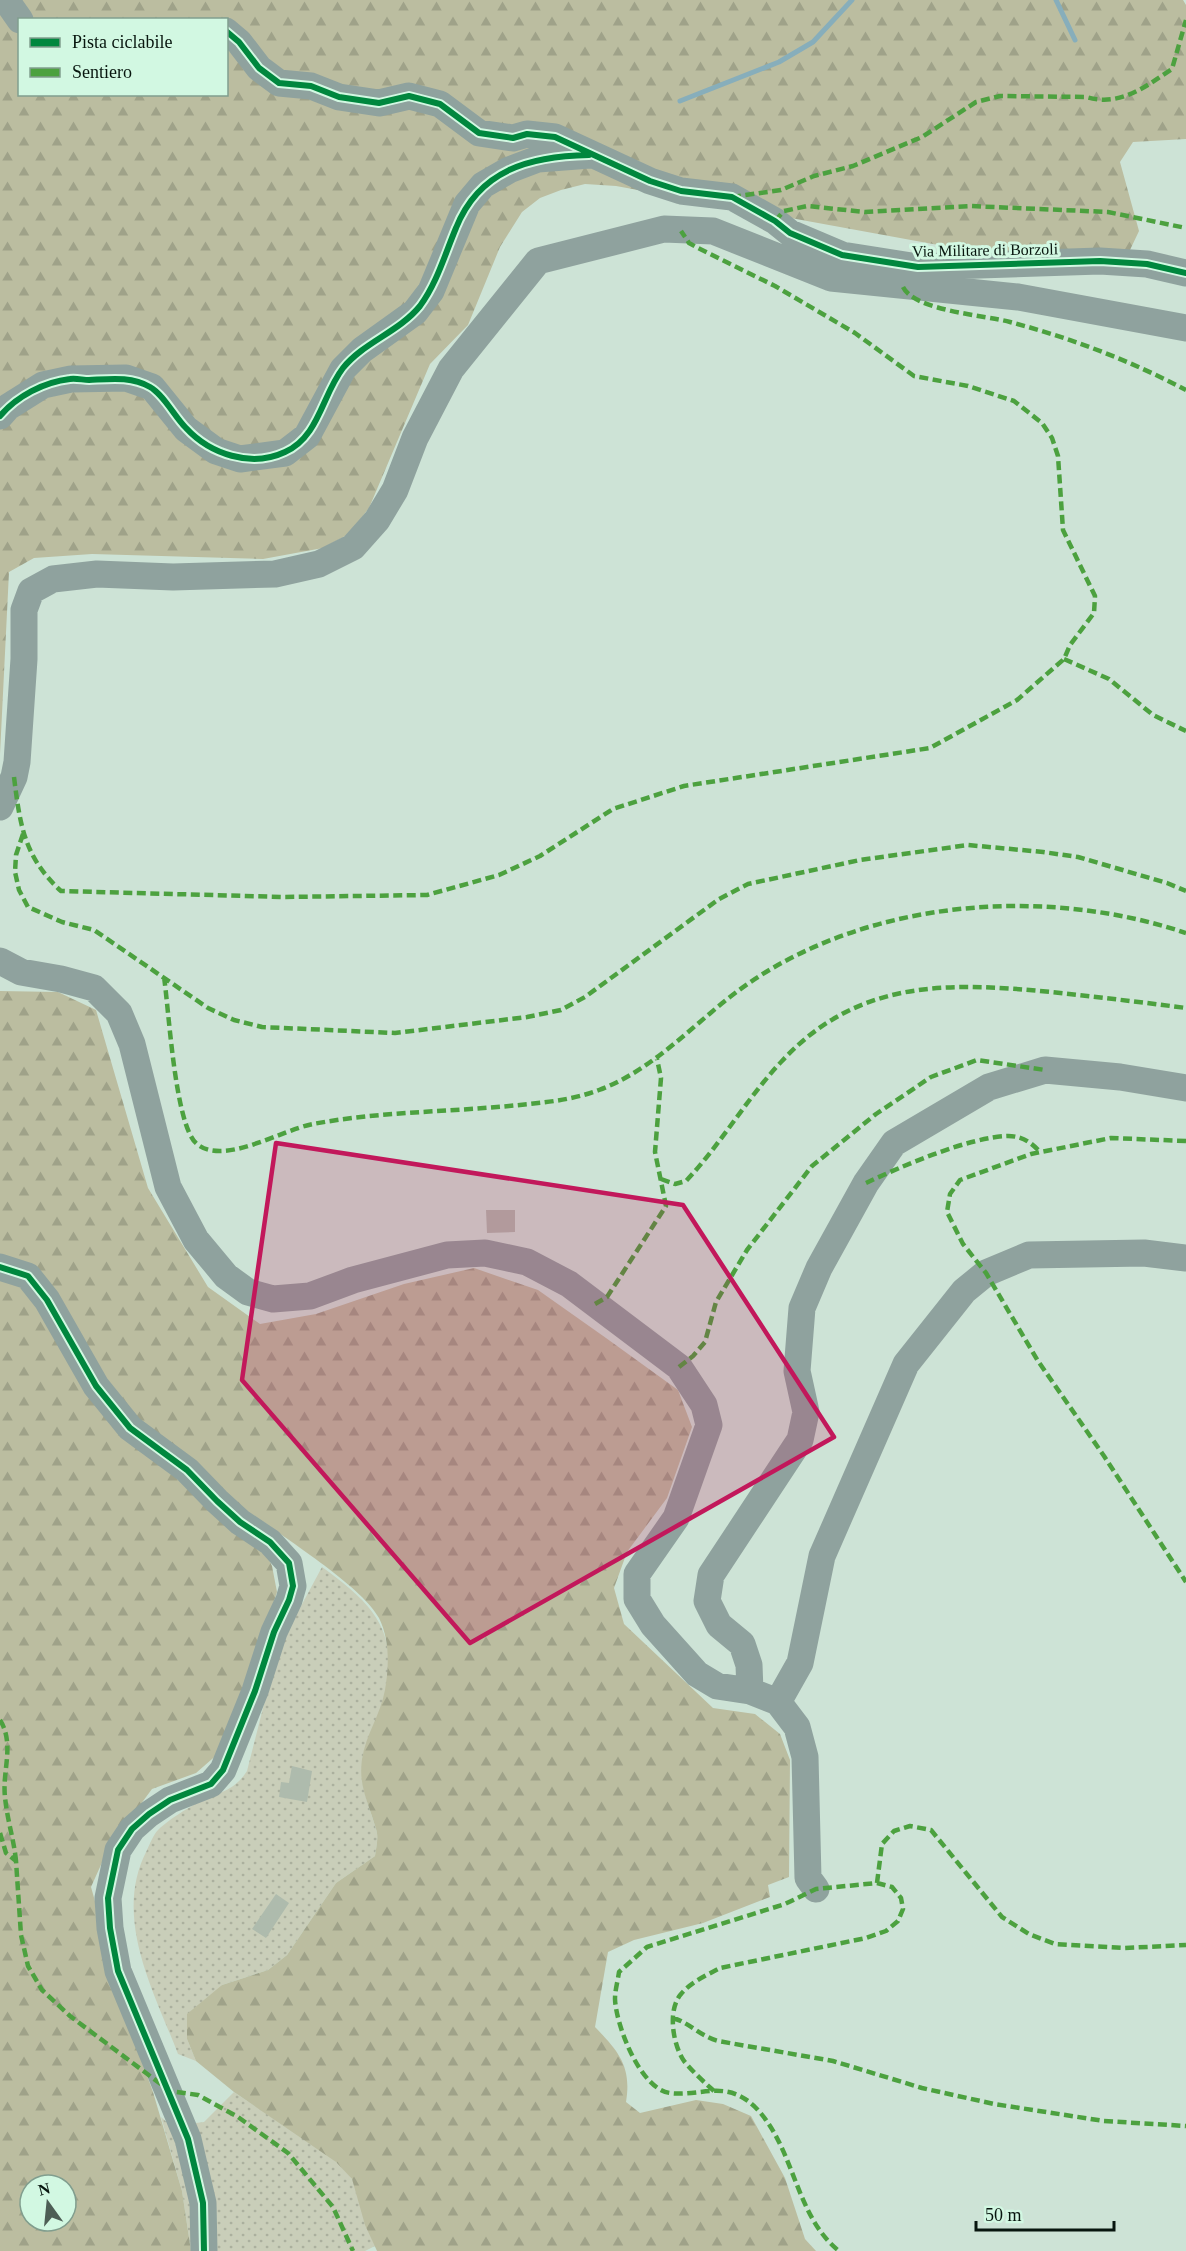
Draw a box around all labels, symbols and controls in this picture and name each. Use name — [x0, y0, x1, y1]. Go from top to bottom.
legend — [18, 18, 228, 96]
text: Pista ciclabile — [72, 32, 172, 52]
text: Sentiero — [72, 62, 132, 82]
street label: Via Militare di Borzoli — [912, 240, 1059, 260]
north arrow — [18, 2173, 78, 2233]
text: N — [36, 2179, 52, 2199]
scale bar — [976, 2194, 1114, 2232]
text: 50 m — [985, 2205, 1022, 2225]

